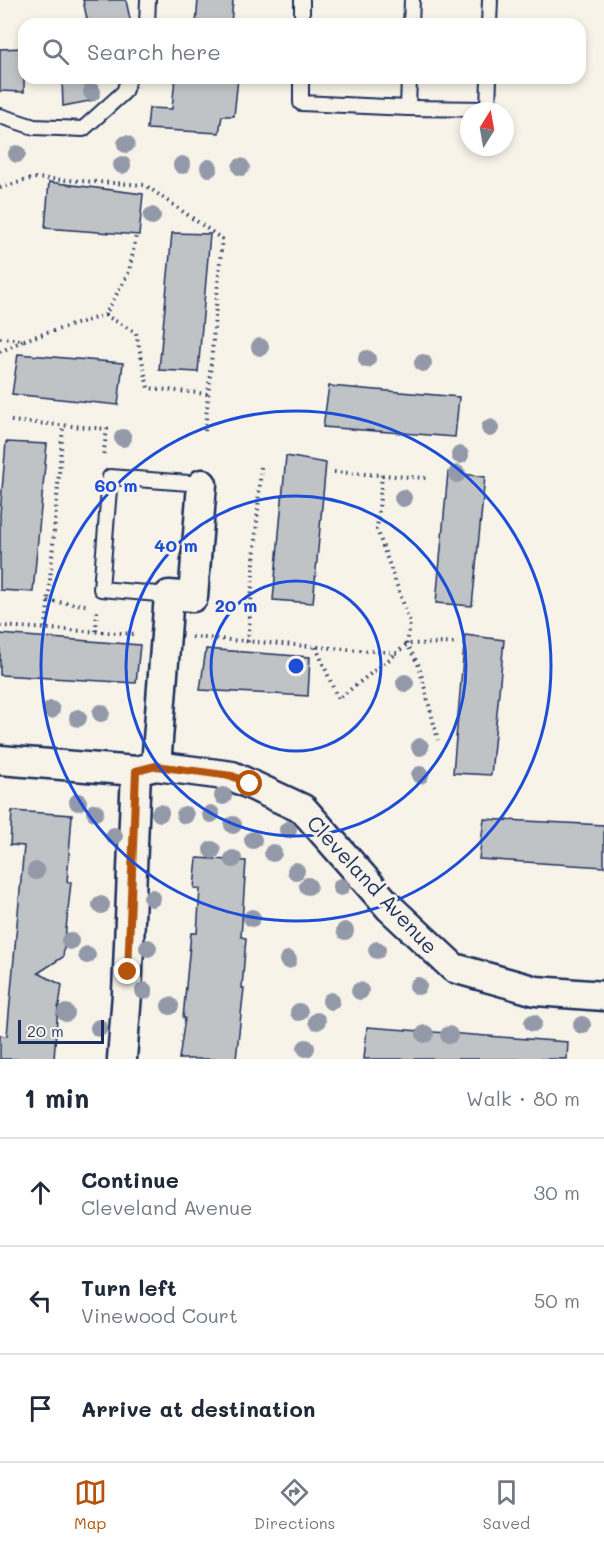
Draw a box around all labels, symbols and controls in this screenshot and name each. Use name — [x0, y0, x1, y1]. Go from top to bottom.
search box — [18, 18, 586, 84]
icon: search — [39, 35, 72, 68]
text: Search here — [87, 37, 221, 66]
north arrow — [460, 102, 514, 156]
text: 60 m — [94, 473, 138, 497]
text: 40 m — [154, 533, 198, 557]
text: 20 m — [215, 593, 257, 617]
centre of rings — [286, 656, 306, 676]
route start — [236, 770, 262, 796]
street label: Cleveland Avenue — [302, 809, 444, 959]
route end — [114, 958, 140, 984]
scale bar — [18, 1017, 104, 1044]
text: 20 m — [27, 1020, 64, 1041]
text: 1 min — [24, 1081, 89, 1115]
text: Walk · 80 m — [466, 1085, 580, 1111]
text: Continue — [81, 1165, 179, 1194]
icon: ahead — [24, 1176, 57, 1209]
text: 30 m — [534, 1179, 580, 1205]
text: Cleveland Avenue — [81, 1194, 252, 1220]
text: Turn left — [81, 1273, 177, 1302]
icon: left — [24, 1284, 57, 1317]
text: 50 m — [534, 1287, 580, 1313]
text: Vinewood Court — [81, 1302, 238, 1328]
icon: arrive — [24, 1392, 57, 1425]
text: Arrive at destination — [81, 1394, 316, 1423]
tab: Map — [74, 1476, 107, 1533]
tab: Directions — [254, 1476, 335, 1533]
tab: Saved — [483, 1476, 530, 1533]

